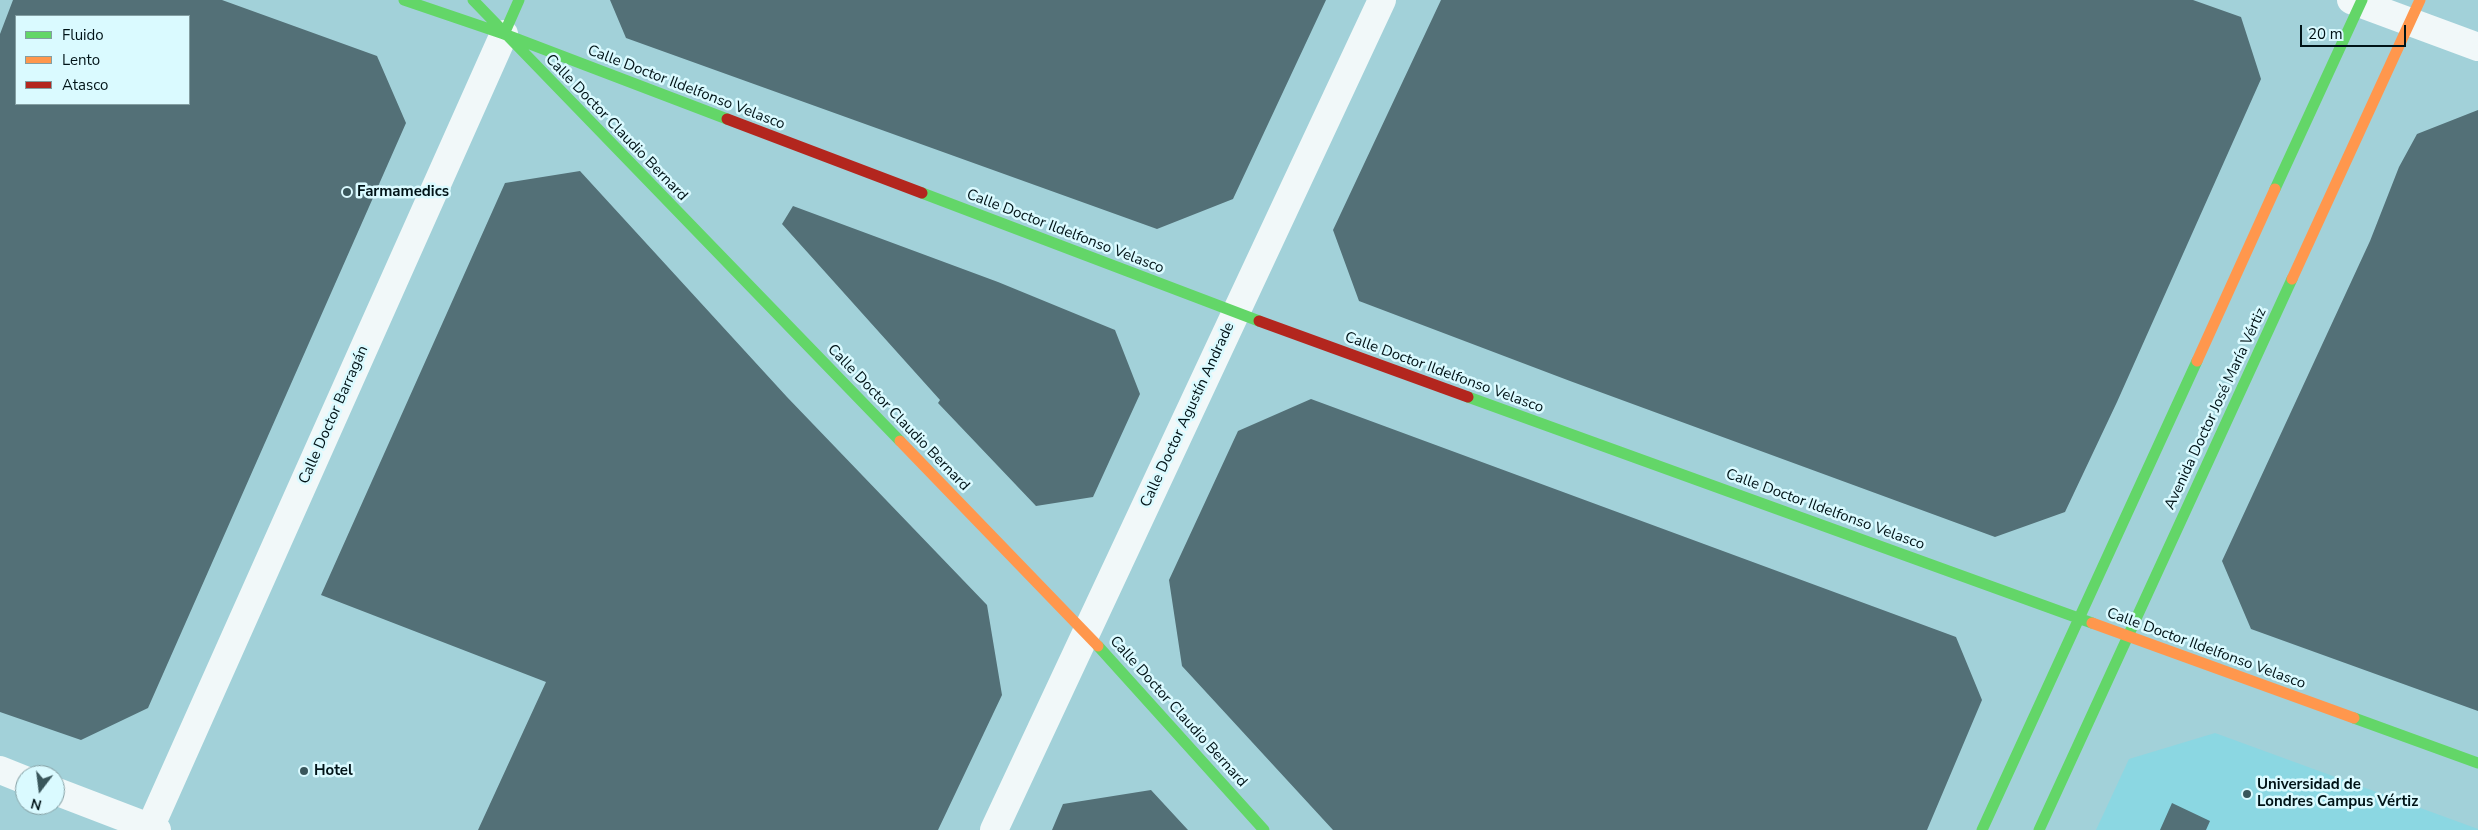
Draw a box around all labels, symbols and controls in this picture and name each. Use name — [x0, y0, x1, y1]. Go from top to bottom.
legend — [15, 15, 190, 105]
scale bar — [2303, 15, 2409, 47]
text: 20 m — [2308, 24, 2343, 44]
text: Fluido — [62, 25, 104, 45]
street label: Calle Doctor Ildelfonso Velasco — [585, 42, 787, 134]
text: Lento — [62, 50, 100, 70]
street label: Calle Doctor Claudio Bernard — [541, 51, 691, 205]
text: Atasco — [62, 75, 108, 95]
place label: Farmamedics — [357, 183, 449, 201]
marker: Farmamedics — [341, 186, 353, 198]
street label: Calle Doctor Ildelfonso Velasco — [964, 186, 1166, 278]
street label: Avenida Doctor José María Vértiz — [2161, 305, 2271, 513]
street label: Calle Doctor Agustín Andrade — [1137, 320, 1239, 510]
street label: Calle Doctor Ildelfonso Velasco — [1342, 329, 1546, 417]
street label: Calle Doctor Claudio Bernard — [823, 341, 973, 495]
street label: Calle Doctor Barragán — [295, 343, 373, 487]
street label: Calle Doctor Ildelfonso Velasco — [1723, 466, 1927, 554]
street label: Calle Doctor Ildelfonso Velasco — [2104, 605, 2308, 693]
street label: Calle Doctor Claudio Bernard — [1105, 633, 1251, 791]
place label: Hotel — [314, 762, 353, 780]
north arrow — [15, 765, 65, 815]
marker: Hotel — [298, 765, 310, 777]
place label: Universidad de Londres Campus Vértiz — [2257, 776, 2418, 811]
marker: Universidad de Londres Campus Vértiz — [2241, 788, 2253, 800]
text: N — [29, 793, 44, 815]

